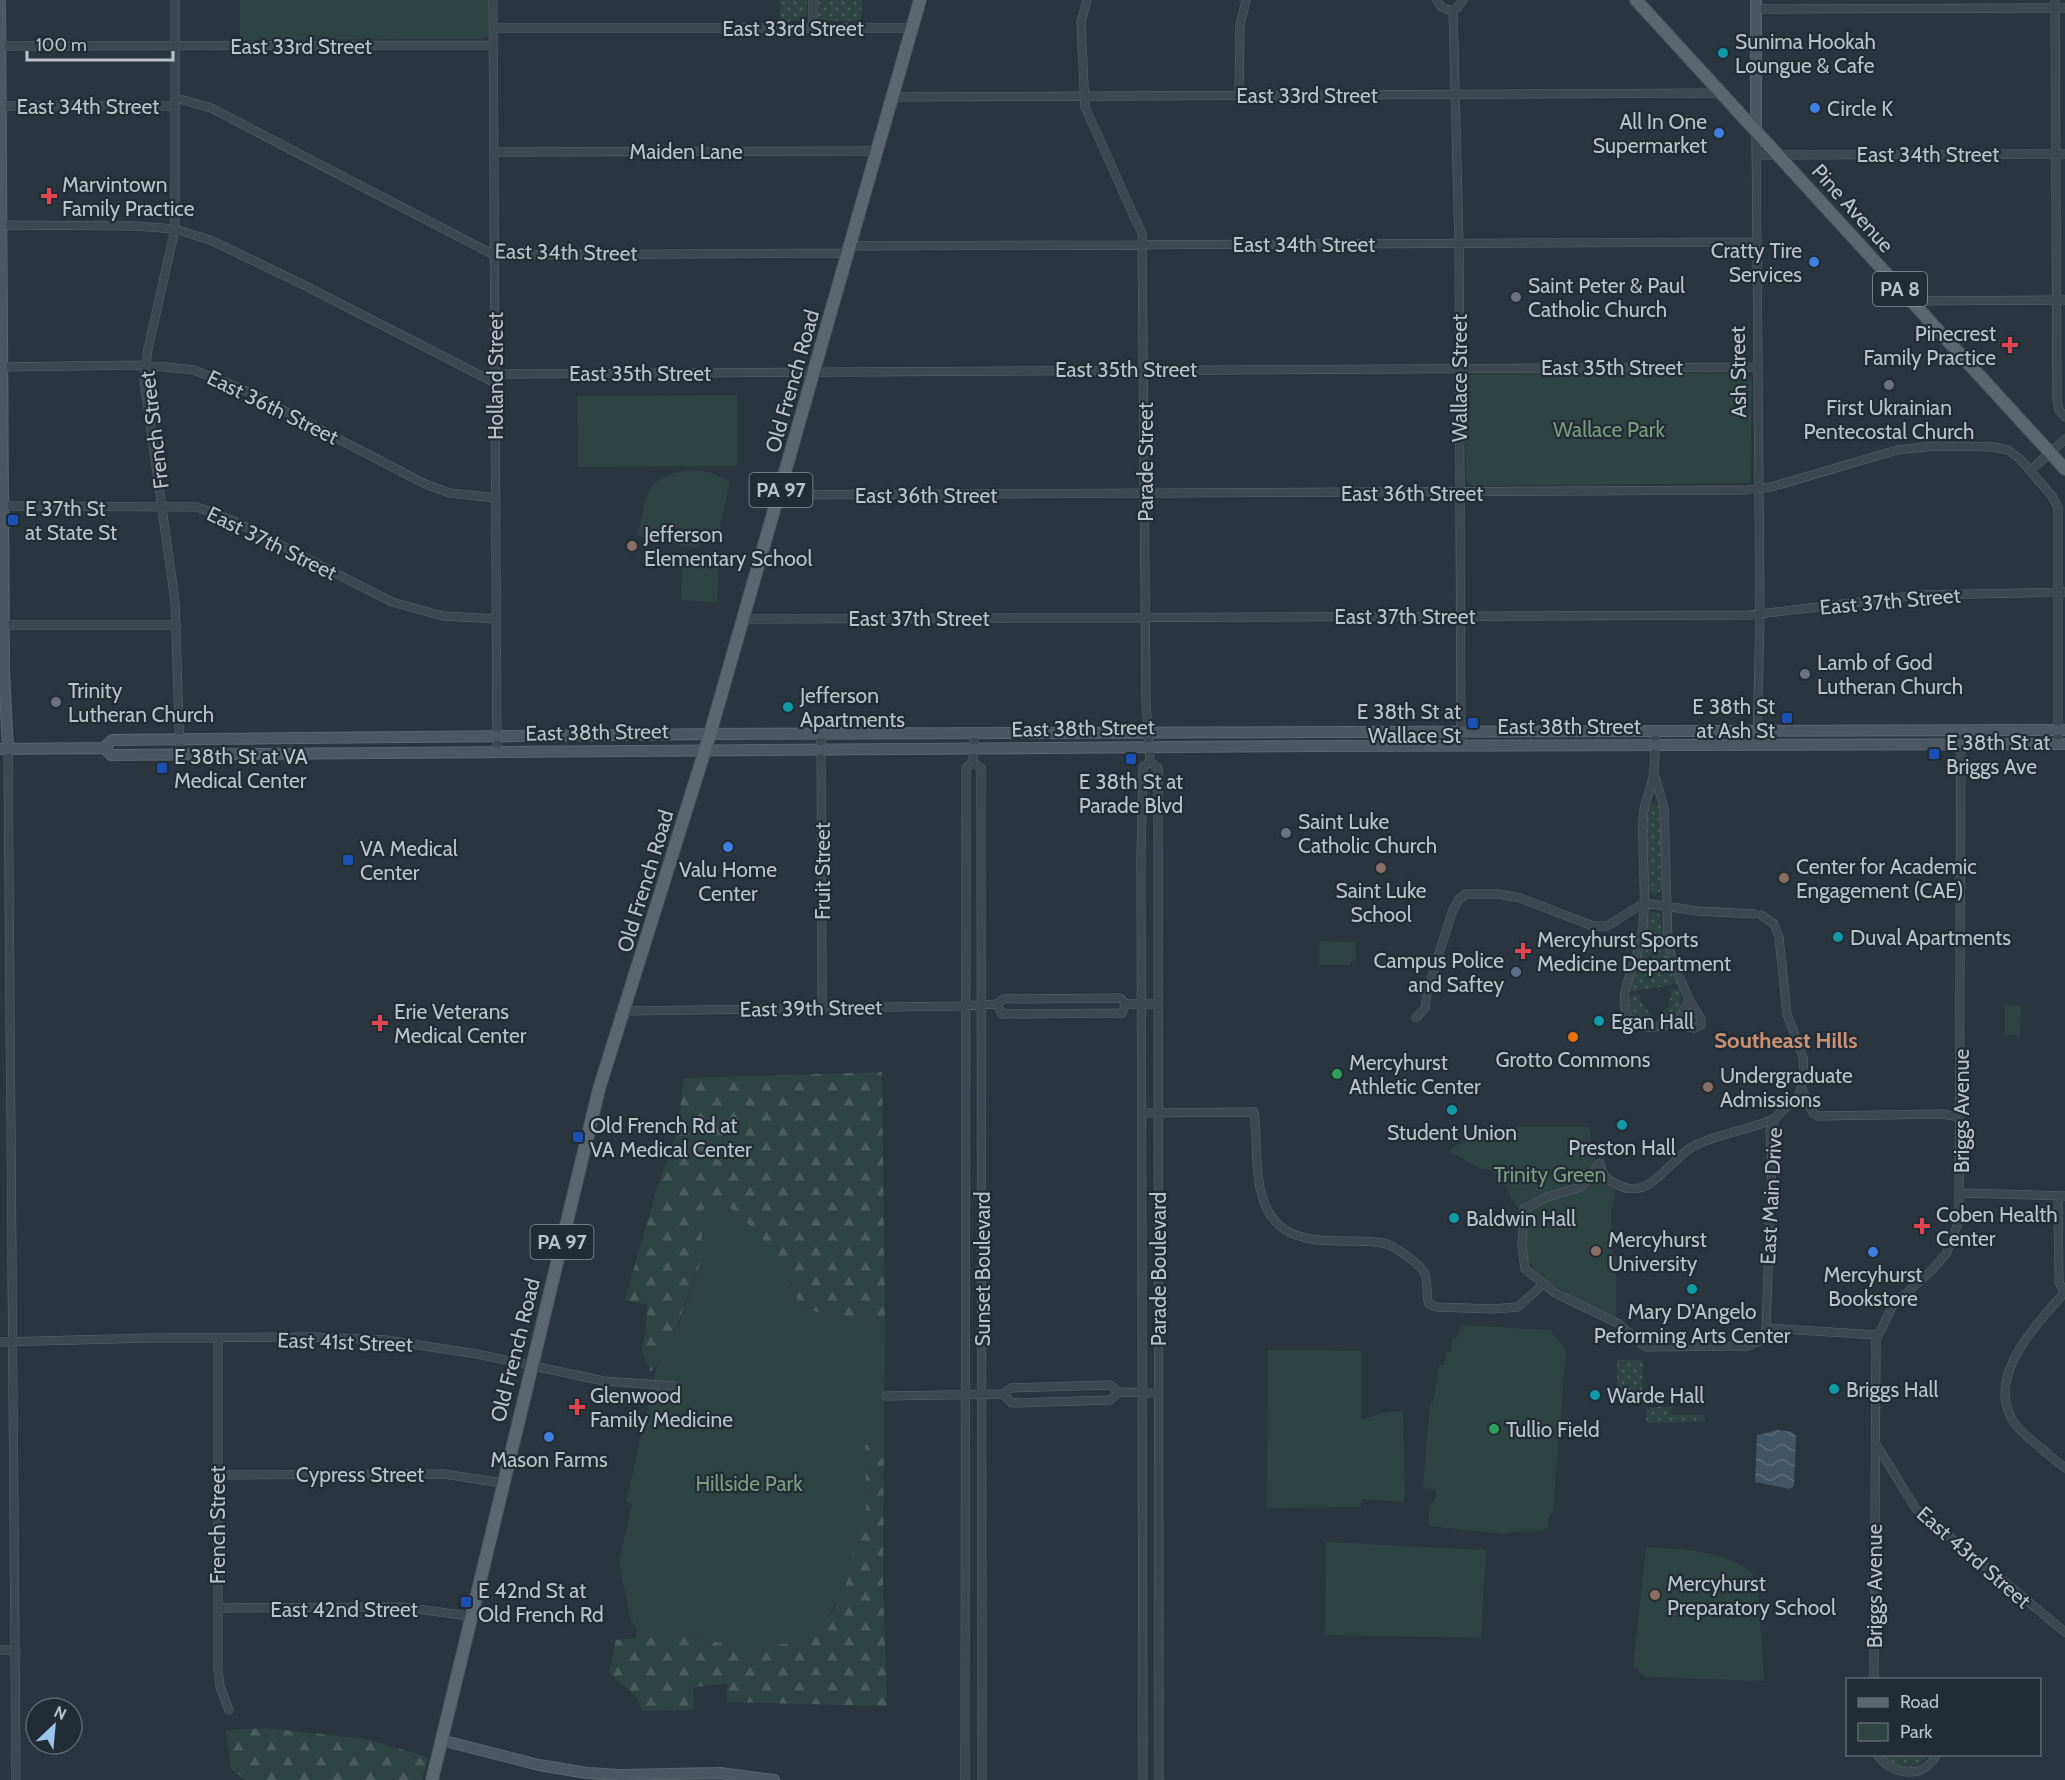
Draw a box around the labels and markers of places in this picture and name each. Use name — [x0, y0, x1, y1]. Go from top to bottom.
place label: Sunima Hookah Loungue & Cafe — [1735, 29, 1876, 78]
marker: Sunima Hookah Loungue & Cafe — [1716, 46, 1730, 60]
place label: Circle K — [1827, 96, 1893, 121]
marker: Circle K — [1808, 101, 1822, 115]
place label: All In One Supermarket — [1593, 109, 1707, 158]
marker: All In One Supermarket — [1712, 126, 1726, 140]
place label: Marvintown Family Practice — [62, 172, 195, 221]
marker: Marvintown Family Practice — [40, 187, 58, 205]
place label: Cratty Tire Services — [1711, 238, 1802, 287]
marker: Cratty Tire Services — [1807, 255, 1821, 269]
place label: Saint Peter & Paul Catholic Church — [1528, 273, 1685, 322]
marker: Saint Peter & Paul Catholic Church — [1509, 290, 1523, 304]
place label: Pinecrest Family Practice — [1864, 321, 1996, 370]
marker: Pinecrest Family Practice — [2001, 336, 2019, 354]
marker: First Ukrainian Pentecostal Church — [1882, 378, 1896, 392]
place label: First Ukrainian Pentecostal Church — [1804, 395, 1974, 444]
place label: E 37th St at State St — [25, 496, 117, 545]
marker: E 37th St at State St — [6, 513, 20, 527]
place label: Jefferson Elementary School — [643, 522, 812, 571]
marker: Jefferson Elementary School — [625, 539, 639, 553]
place label: Lamb of God Lutheran Church — [1817, 650, 1963, 699]
marker: Lamb of God Lutheran Church — [1798, 667, 1812, 681]
place label: Trinity Lutheran Church — [68, 678, 214, 727]
place label: Jefferson Apartments — [799, 683, 905, 732]
place label: E 38th St at Ash St — [1692, 694, 1775, 743]
marker: Trinity Lutheran Church — [49, 695, 63, 709]
place label: E 38th St at Wallace St — [1357, 699, 1461, 748]
marker: Jefferson Apartments — [781, 700, 795, 714]
marker: E 38th St at Ash St — [1780, 711, 1794, 725]
marker: E 38th St at Wallace St — [1466, 716, 1480, 730]
place label: E 38th St at Briggs Ave — [1946, 730, 2050, 779]
place label: E 38th St at VA Medical Center — [174, 744, 308, 793]
marker: E 38th St at Briggs Ave — [1927, 747, 1941, 761]
marker: E 38th St at Parade Blvd — [1124, 752, 1138, 766]
marker: E 38th St at VA Medical Center — [155, 761, 169, 775]
place label: E 38th St at Parade Blvd — [1079, 769, 1183, 818]
place label: Saint Luke Catholic Church — [1298, 809, 1437, 858]
marker: Saint Luke Catholic Church — [1279, 826, 1293, 840]
place label: VA Medical Center — [360, 836, 458, 885]
marker: Valu Home Center — [721, 840, 735, 854]
marker: VA Medical Center — [341, 853, 355, 867]
place label: Center for Academic Engagement (CAE) — [1796, 854, 1977, 903]
place label: Valu Home Center — [679, 857, 777, 906]
marker: Saint Luke School — [1374, 861, 1388, 875]
marker: Center for Academic Engagement (CAE) — [1777, 871, 1791, 885]
place label: Saint Luke School — [1335, 878, 1427, 927]
place label: Duval Apartments — [1850, 925, 2011, 950]
place label: Mercyhurst Sports Medicine Department — [1537, 927, 1731, 976]
marker: Duval Apartments — [1831, 930, 1845, 944]
marker: Mercyhurst Sports Medicine Department — [1514, 942, 1532, 960]
place label: Campus Police and Saftey — [1374, 948, 1504, 997]
marker: Campus Police and Saftey — [1509, 965, 1523, 979]
place label: Erie Veterans Medical Center — [394, 999, 527, 1048]
place label: Egan Hall — [1611, 1009, 1694, 1034]
marker: Erie Veterans Medical Center — [371, 1014, 389, 1032]
marker: Egan Hall — [1592, 1014, 1606, 1028]
marker: Grotto Commons — [1566, 1030, 1580, 1044]
place label: Grotto Commons — [1495, 1047, 1651, 1072]
place label: Mercyhurst Athletic Center — [1349, 1050, 1481, 1099]
place label: Undergraduate Admissions — [1720, 1063, 1853, 1112]
marker: Mercyhurst Athletic Center — [1330, 1067, 1344, 1081]
marker: Undergraduate Admissions — [1701, 1080, 1715, 1094]
marker: Student Union — [1445, 1103, 1459, 1117]
place label: Old French Rd at VA Medical Center — [590, 1113, 752, 1162]
marker: Preston Hall — [1615, 1118, 1629, 1132]
place label: Student Union — [1387, 1120, 1517, 1145]
marker: Old French Rd at VA Medical Center — [571, 1130, 585, 1144]
place label: Preston Hall — [1568, 1135, 1676, 1160]
place label: Coben Health Center — [1936, 1202, 2058, 1251]
place label: Baldwin Hall — [1466, 1206, 1576, 1231]
marker: Baldwin Hall — [1447, 1211, 1461, 1225]
marker: Coben Health Center — [1913, 1217, 1931, 1235]
place label: Mercyhurst University — [1608, 1227, 1707, 1276]
marker: Mercyhurst University — [1589, 1244, 1603, 1258]
marker: Mercyhurst Bookstore — [1866, 1245, 1880, 1259]
place label: Mercyhurst Bookstore — [1824, 1262, 1922, 1311]
marker: Mary D'Angelo Peforming Arts Center — [1685, 1282, 1699, 1296]
place label: Mary D'Angelo Peforming Arts Center — [1594, 1299, 1791, 1348]
place label: Briggs Hall — [1846, 1377, 1938, 1402]
marker: Briggs Hall — [1827, 1382, 1841, 1396]
place label: Glenwood Family Medicine — [590, 1383, 733, 1432]
place label: Warde Hall — [1607, 1383, 1704, 1408]
marker: Warde Hall — [1588, 1388, 1602, 1402]
marker: Glenwood Family Medicine — [568, 1398, 586, 1416]
place label: Tullio Field — [1506, 1417, 1600, 1442]
marker: Tullio Field — [1487, 1422, 1501, 1436]
marker: Mason Farms — [542, 1430, 556, 1444]
place label: Mason Farms — [490, 1447, 608, 1472]
place label: Mercyhurst Preparatory School — [1667, 1571, 1836, 1620]
place label: E 42nd St at Old French Rd — [478, 1578, 604, 1627]
marker: Mercyhurst Preparatory School — [1648, 1588, 1662, 1602]
marker: E 42nd St at Old French Rd — [459, 1595, 473, 1609]

